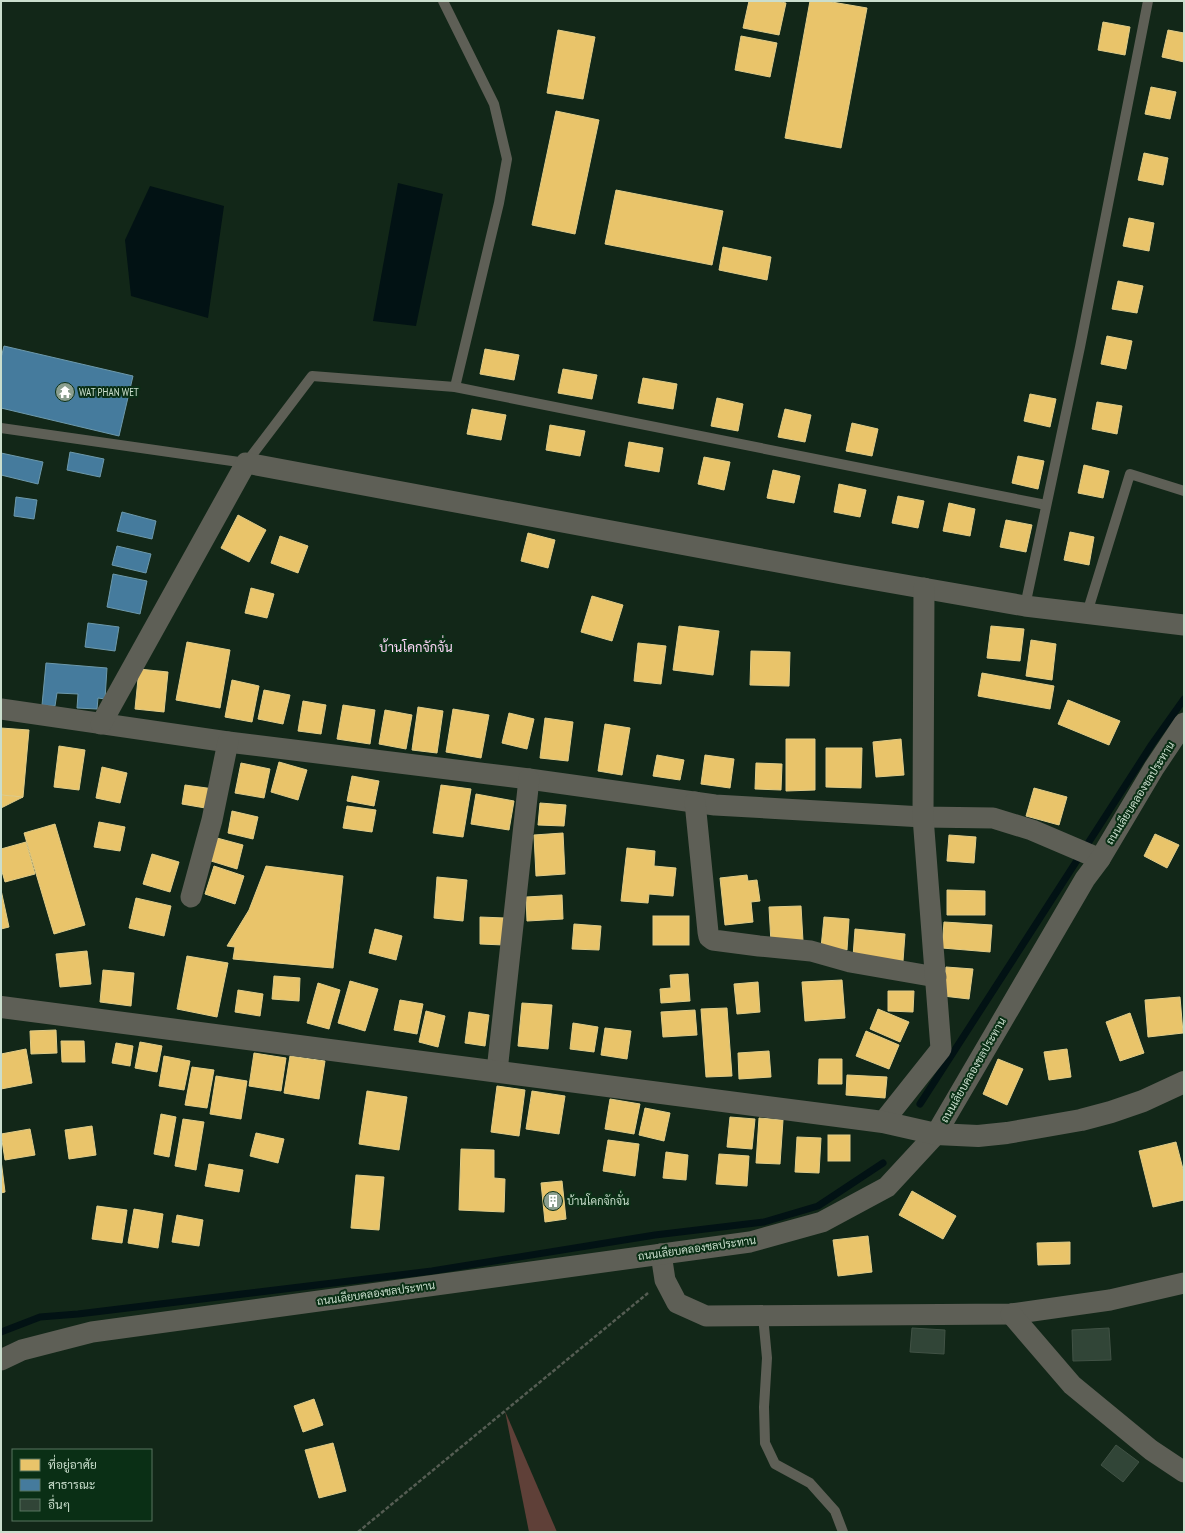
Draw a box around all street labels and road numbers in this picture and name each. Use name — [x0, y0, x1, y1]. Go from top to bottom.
street label: ถนนเลียบคลองชลประทาน — [1102, 738, 1177, 847]
street label: ถนนเลียบคลองชลประทาน — [936, 1014, 1009, 1125]
street label: ถนนเลียบคลองชลประทาน — [637, 1232, 757, 1263]
street label: ถนนเลียบคลองชลประทาน — [316, 1277, 436, 1308]

